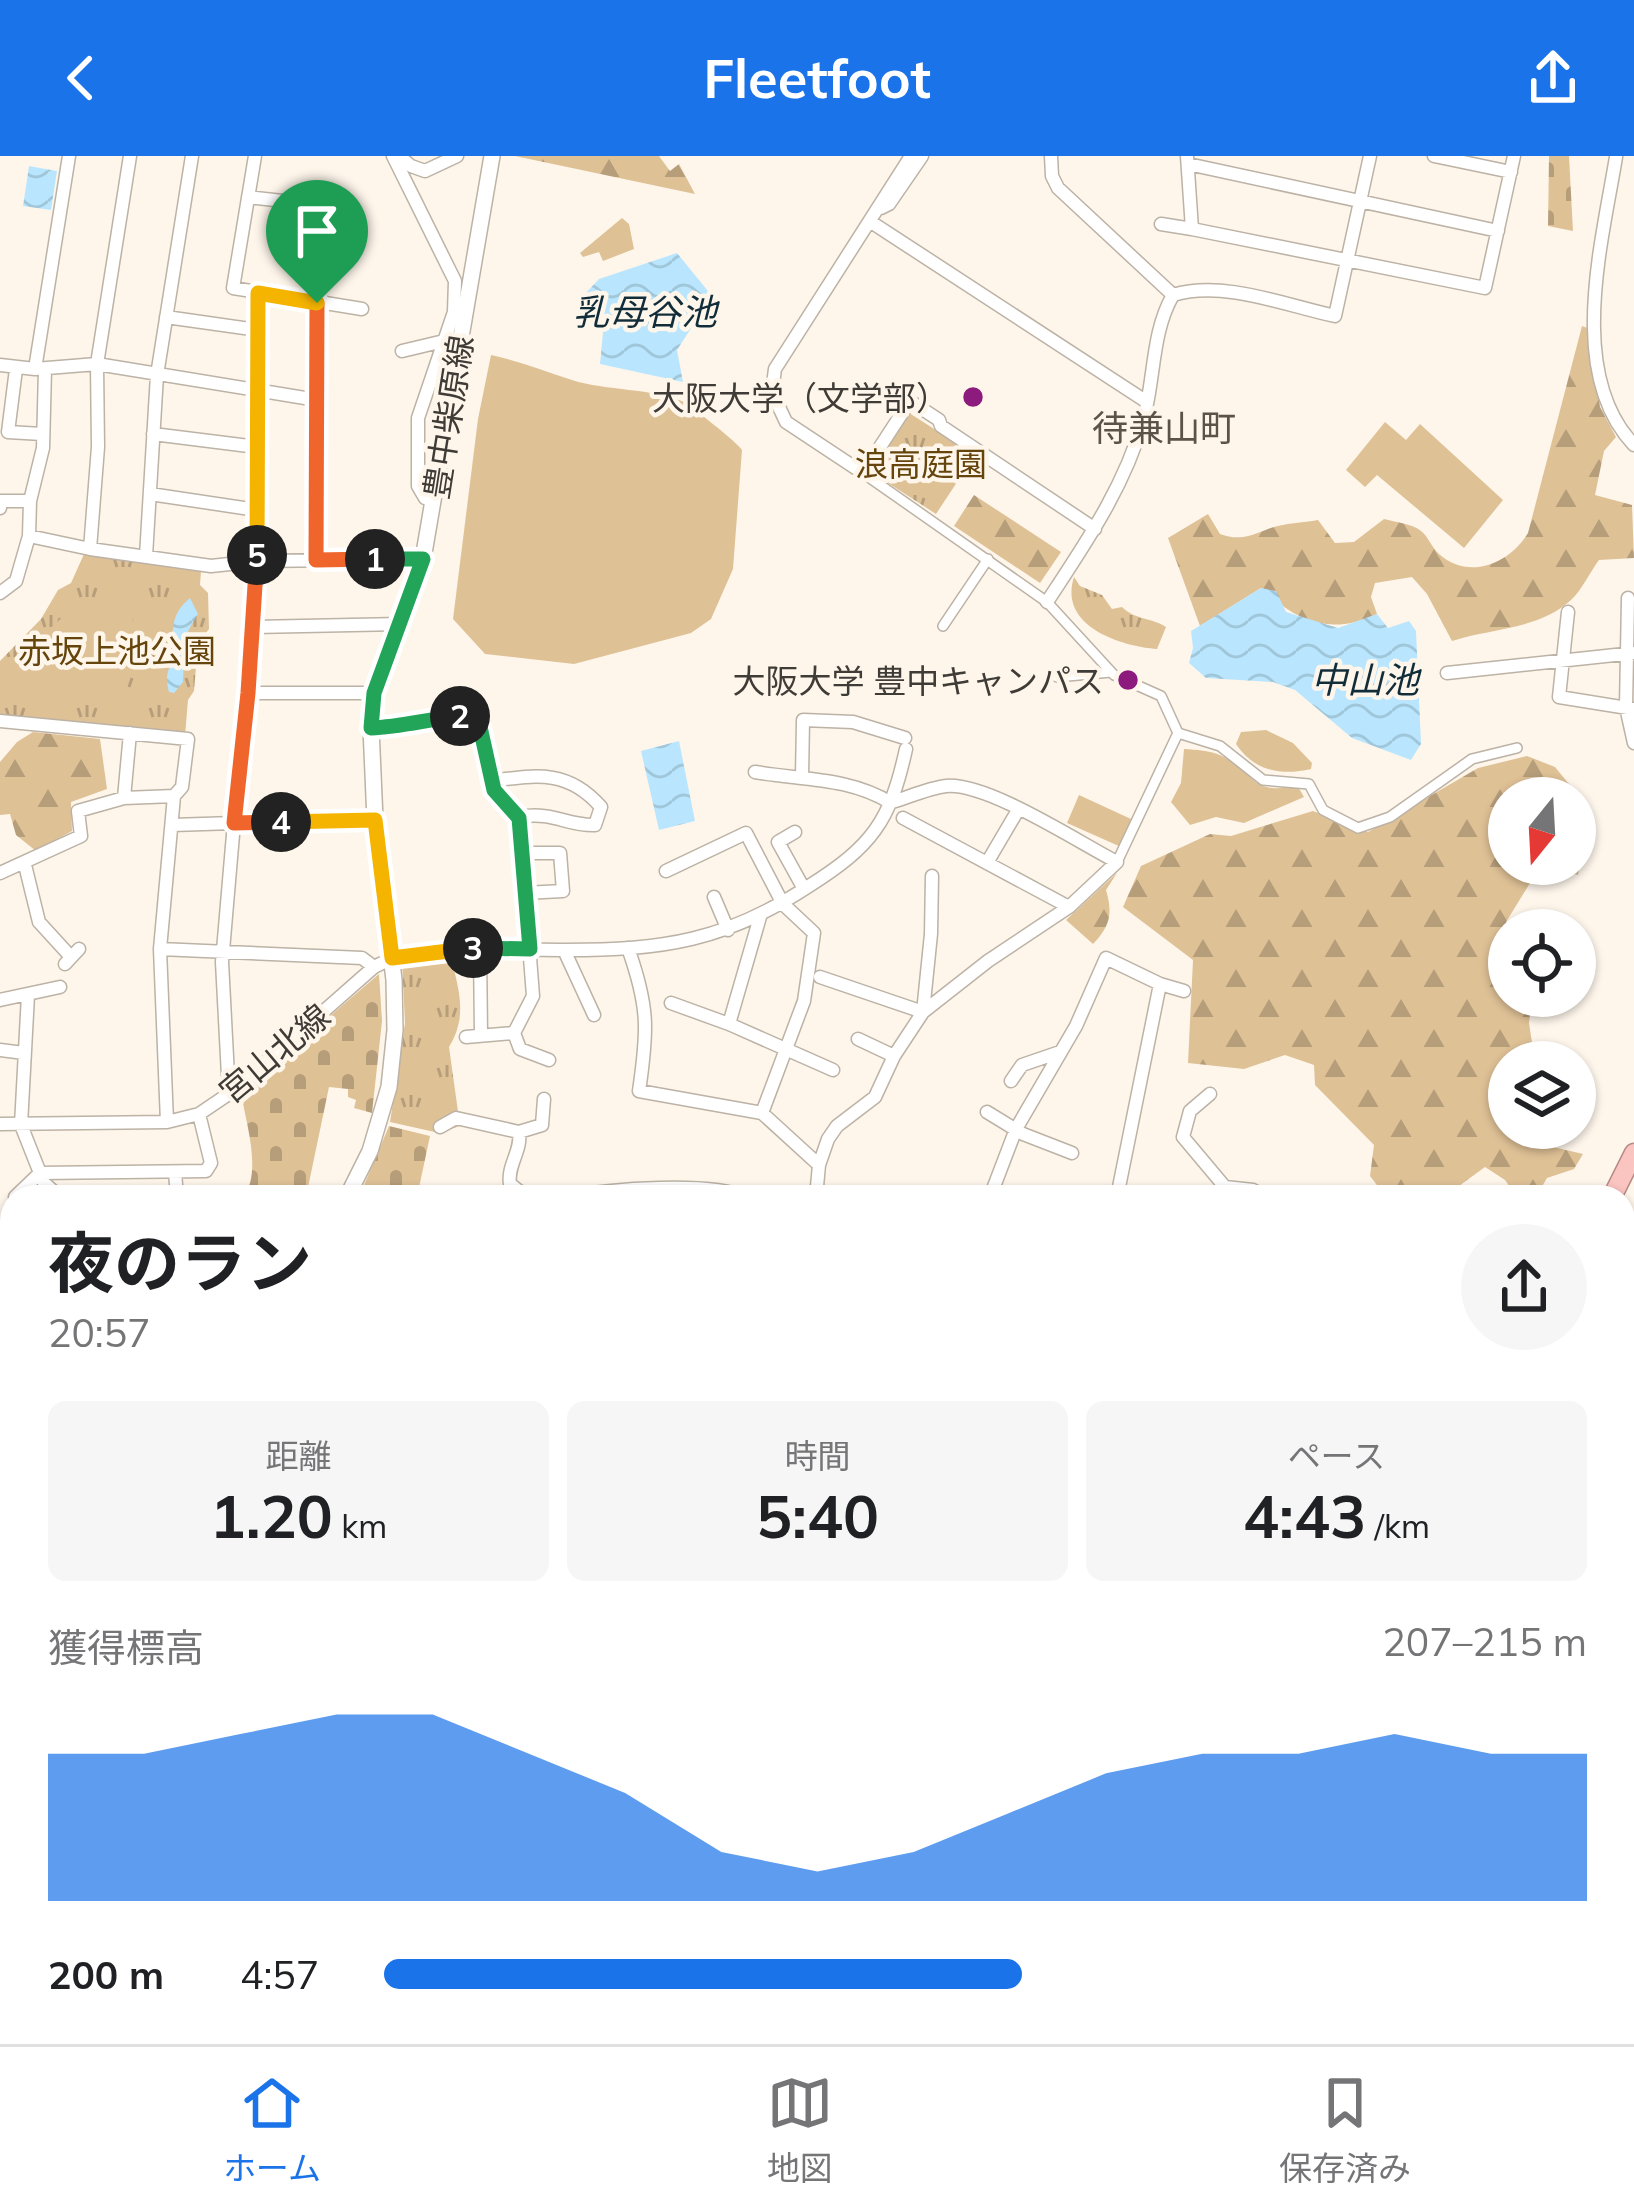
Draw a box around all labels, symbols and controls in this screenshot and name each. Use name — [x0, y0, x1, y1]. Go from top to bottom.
text: Fleetfoot — [703, 44, 931, 112]
icon: back — [48, 45, 114, 111]
icon: share — [1520, 45, 1586, 111]
pin — [266, 180, 368, 303]
icon: arrive — [284, 198, 350, 264]
water label: 乳母谷池 — [573, 289, 720, 334]
street label: 豊中柴原線 — [415, 332, 481, 502]
place label: 大阪大学（文学部） — [652, 377, 949, 418]
marker: 大阪大学（文学部） — [960, 384, 986, 410]
district label: 待兼山町 — [1092, 405, 1236, 450]
park label: 浪高庭園 — [855, 443, 987, 484]
pin: 5 — [227, 525, 287, 585]
pin: 1 — [345, 529, 405, 589]
text: 5 — [247, 534, 267, 575]
text: 1 — [365, 538, 385, 579]
park label: 赤坂上池公園 — [18, 630, 216, 671]
water label: 中山池 — [1311, 657, 1422, 702]
place label: 大阪大学 豊中キャンパス — [732, 660, 1104, 701]
marker: 大阪大学 豊中キャンパス — [1115, 667, 1141, 693]
pin: 2 — [430, 686, 490, 746]
text: 2 — [450, 695, 470, 736]
north arrow — [1488, 777, 1596, 885]
map controls — [1488, 777, 1596, 1149]
pin: 4 — [251, 792, 311, 852]
text: 4 — [271, 801, 291, 842]
button: locate — [1488, 909, 1596, 1017]
pin: 3 — [443, 918, 503, 978]
text: 3 — [463, 927, 483, 968]
street label: 宮山北線 — [210, 995, 338, 1111]
button: layers — [1488, 1041, 1596, 1149]
text: 夜のラン — [48, 1221, 312, 1304]
button: share — [1461, 1224, 1587, 1350]
text: 20:57 — [48, 1308, 151, 1357]
text: 距離 — [266, 1435, 332, 1476]
text: 時間 — [785, 1435, 851, 1476]
text: ペース — [1288, 1435, 1385, 1476]
text: 1.20 — [210, 1478, 333, 1553]
text: 5:40 — [756, 1478, 879, 1553]
text: 4:43 — [1243, 1478, 1366, 1553]
text: km — [333, 1505, 387, 1546]
text: /km — [1366, 1505, 1430, 1546]
text: 207–215 m — [1382, 1617, 1587, 1666]
text: 獲得標高 — [48, 1623, 204, 1672]
text: 200 m — [48, 1950, 164, 1999]
text: 4:57 — [240, 1950, 319, 1999]
tab: ホーム — [223, 2070, 321, 2190]
tab: 地図 — [767, 2070, 833, 2190]
tab: 保存済み — [1279, 2070, 1411, 2190]

